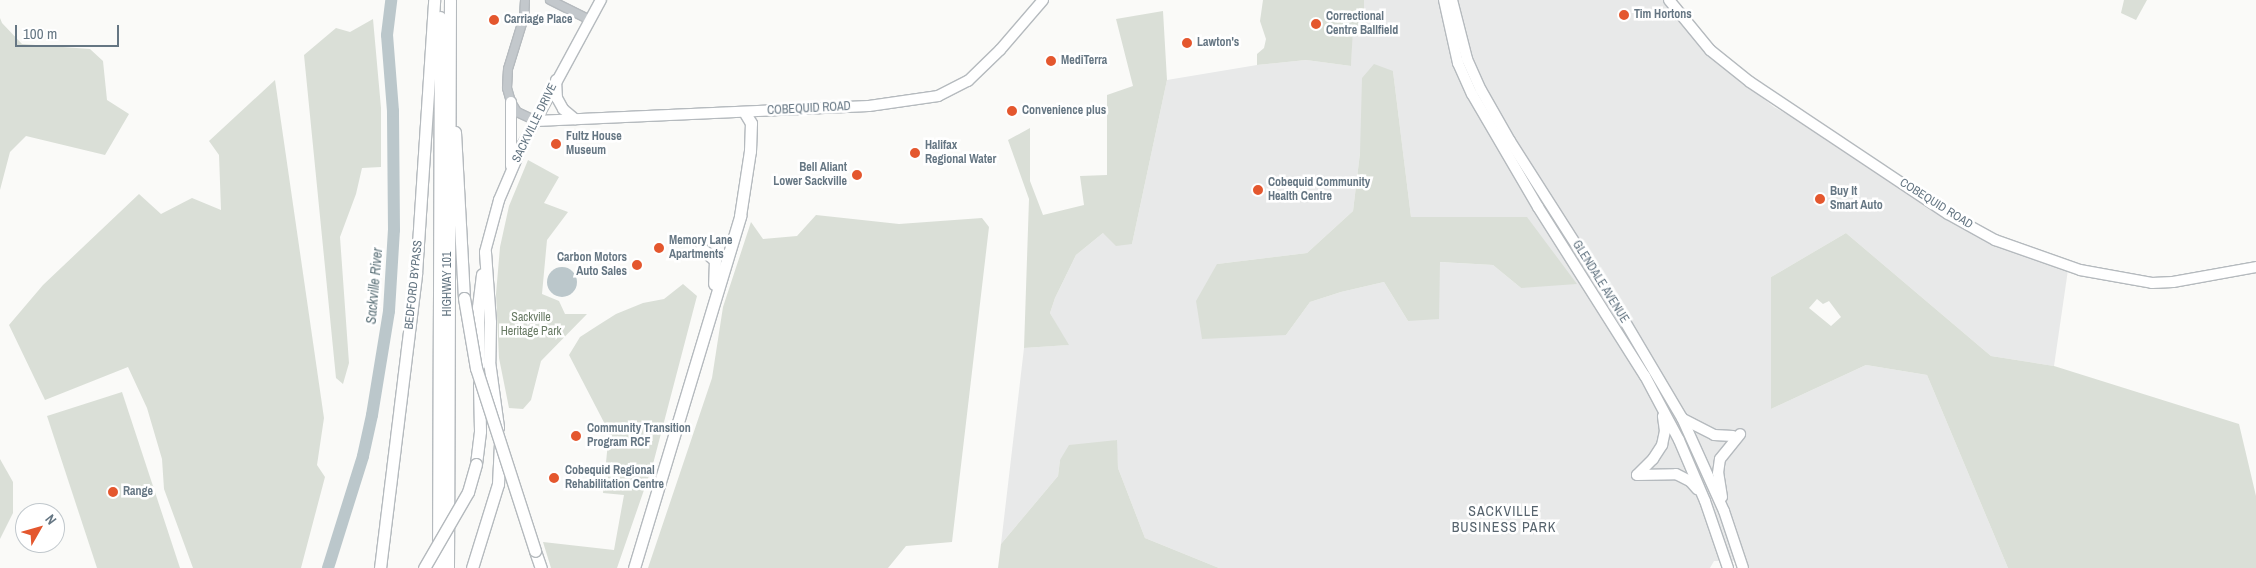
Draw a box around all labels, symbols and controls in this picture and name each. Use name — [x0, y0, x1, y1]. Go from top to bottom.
place label: Tim Hortons — [1634, 8, 1692, 22]
marker: Tim Hortons — [1618, 9, 1630, 21]
place label: Correctional Centre Ballfield — [1326, 10, 1398, 38]
place label: Carriage Place — [504, 13, 572, 27]
marker: Carriage Place — [488, 14, 500, 26]
scale bar — [18, 15, 121, 47]
marker: Correctional Centre Ballfield — [1310, 18, 1322, 30]
text: 100 m — [23, 23, 57, 44]
place label: Lawton's — [1197, 36, 1239, 50]
marker: Lawton's — [1181, 37, 1193, 49]
place label: MediTerra — [1061, 54, 1107, 68]
marker: MediTerra — [1045, 55, 1057, 67]
street label: SACKVILLE DRIVE — [510, 81, 560, 165]
street label: COBEQUID ROAD — [767, 100, 851, 118]
place label: Convenience plus — [1022, 104, 1106, 118]
marker: Convenience plus — [1006, 105, 1018, 117]
place label: Fultz House Museum — [566, 130, 622, 158]
marker: Fultz House Museum — [550, 138, 562, 150]
place label: Halifax Regional Water — [925, 139, 996, 167]
marker: Halifax Regional Water — [909, 147, 921, 159]
place label: Bell Aliant Lower Sackville — [773, 161, 847, 189]
marker: Bell Aliant Lower Sackville — [851, 169, 863, 181]
place label: Cobequid Community Health Centre — [1268, 176, 1370, 204]
street label: COBEQUID ROAD — [1897, 176, 1975, 232]
marker: Cobequid Community Health Centre — [1252, 184, 1264, 196]
place label: Buy It Smart Auto — [1830, 185, 1883, 213]
marker: Buy It Smart Auto — [1814, 193, 1826, 205]
place label: Memory Lane Apartments — [669, 234, 732, 262]
street label: GLENDALE AVENUE — [1569, 238, 1631, 326]
street label: BEDFORD BYPASS — [402, 240, 426, 330]
marker: Memory Lane Apartments — [653, 242, 665, 254]
water label: Sackville River — [362, 247, 386, 325]
street label: HIGHWAY 101 — [441, 251, 455, 317]
place label: Carbon Motors Auto Sales — [557, 251, 627, 279]
marker: Carbon Motors Auto Sales — [631, 259, 643, 271]
park label: Sackville Heritage Park — [501, 311, 561, 339]
place label: Community Transition Program RCF — [587, 422, 691, 450]
marker: Community Transition Program RCF — [569, 429, 583, 443]
place label: Cobequid Regional Rehabilitation Centre — [565, 464, 664, 492]
marker: Cobequid Regional Rehabilitation Centre — [547, 471, 561, 485]
place label: Range — [123, 485, 153, 499]
marker: Range — [107, 486, 119, 498]
north arrow — [15, 503, 65, 553]
district label: SACKVILLE BUSINESS PARK — [1450, 503, 1558, 536]
text: N — [41, 511, 61, 528]

